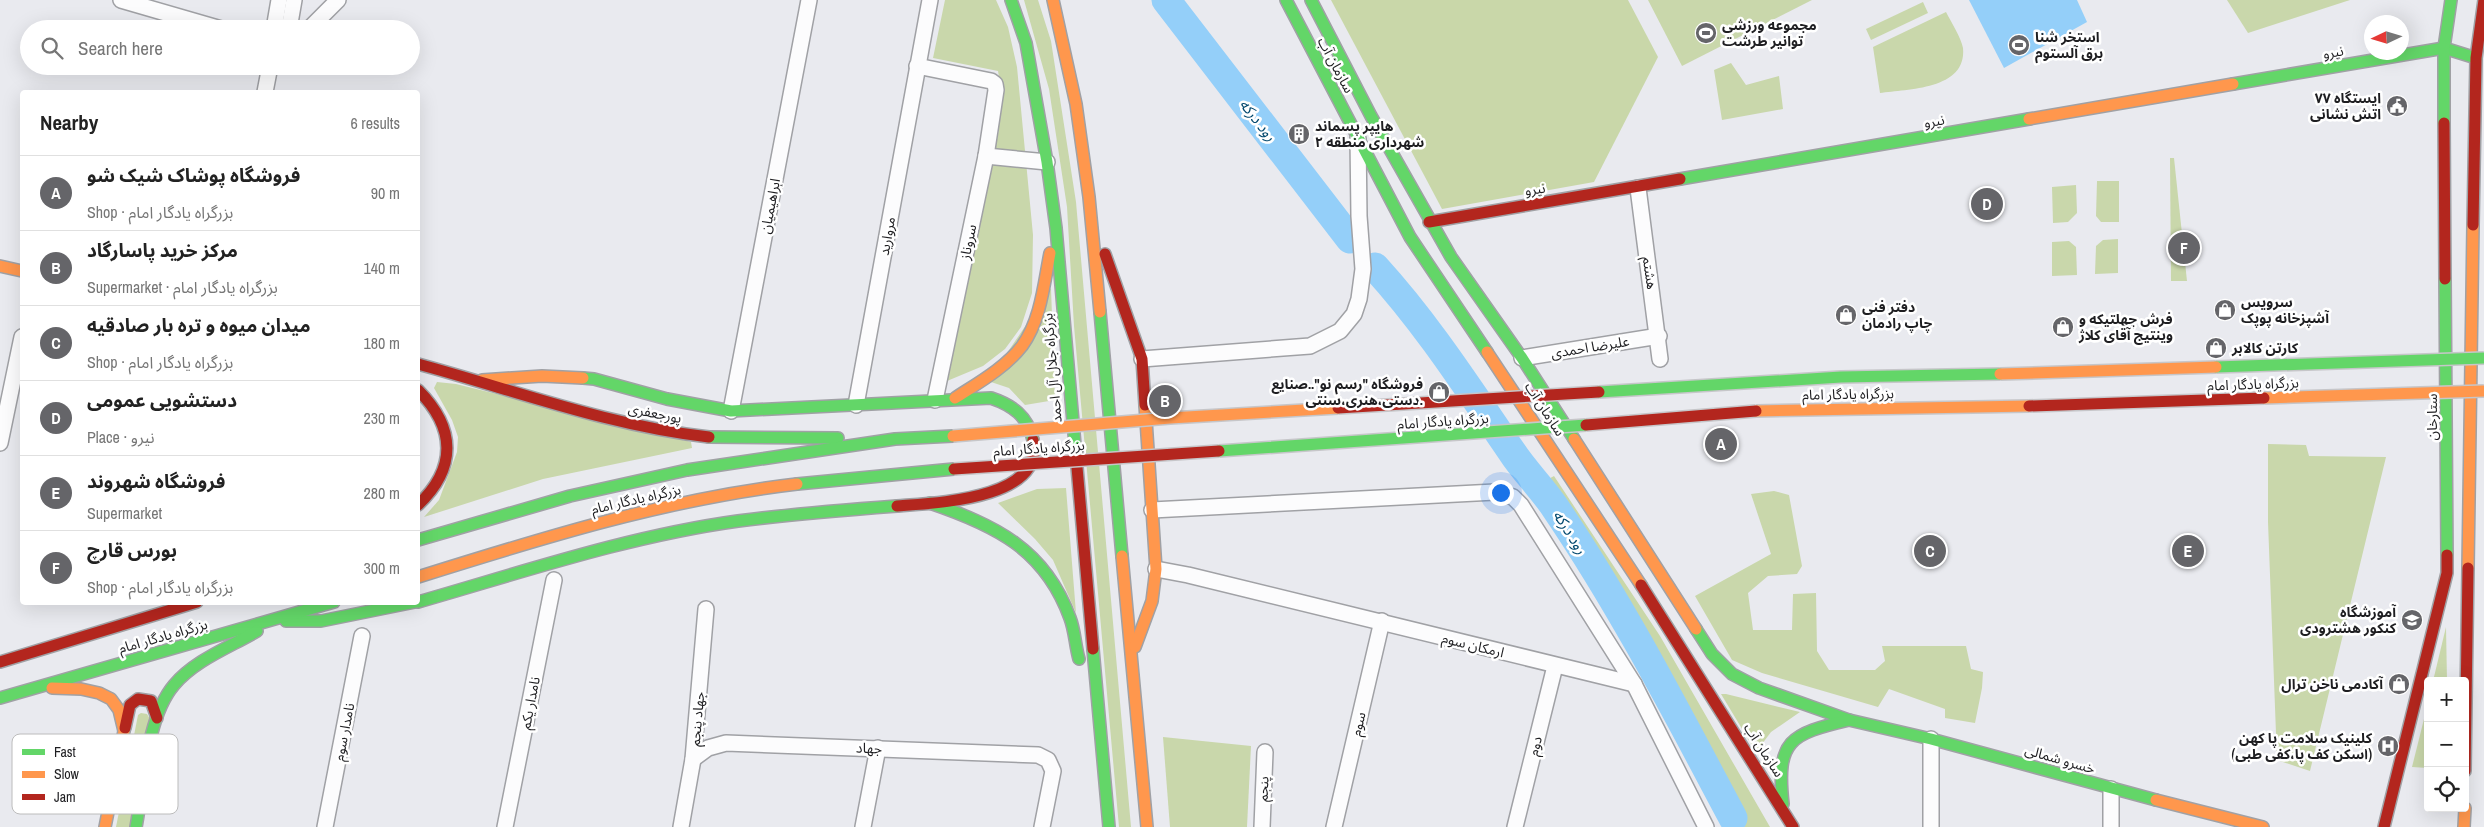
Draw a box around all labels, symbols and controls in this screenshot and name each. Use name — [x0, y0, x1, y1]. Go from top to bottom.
north arrow — [2364, 15, 2409, 60]
place label: مجموعه ورزشی توانیر طرشت — [1722, 16, 1817, 50]
search box — [20, 20, 420, 75]
sports icon: مجموعه ورزشی توانیر طرشت — [1694, 21, 1718, 45]
place label: استخر شنا برق آلستوم — [2035, 28, 2103, 64]
sports icon: استخر شنا برق آلستوم — [2007, 33, 2031, 57]
icon: search — [38, 34, 66, 62]
street label: سازمان آب — [1314, 34, 1358, 96]
text: Search here — [78, 35, 163, 61]
street label: نیرو — [2321, 41, 2345, 63]
place label: ایستگاه ۷۷ اتش نشانی — [2310, 89, 2381, 123]
water label: رود درکه — [1235, 94, 1281, 146]
public building icon: ایستگاه ۷۷ اتش نشانی — [2385, 94, 2409, 118]
text: Nearby — [40, 108, 98, 137]
street label: نیرو — [1922, 110, 1946, 132]
text: 6 results — [350, 112, 400, 134]
place label: هایپر پسماند شهرداری منطقه ۲ — [1315, 117, 1424, 151]
building icon: هایپر پسماند شهرداری منطقه ۲ — [1287, 122, 1311, 146]
text: فروشگاه پوشاک شیک شو — [87, 162, 300, 188]
street label: ابراهیمیان — [756, 177, 784, 235]
street label: نیرو — [1523, 178, 1547, 200]
text: A — [51, 182, 61, 204]
text: 90 m — [371, 182, 400, 204]
pin: D — [1971, 185, 2003, 223]
text: Shop · بزرگراه یادگار امام — [87, 201, 233, 223]
street label: مروارید — [875, 215, 899, 257]
street label: سروناز — [955, 223, 981, 262]
pin: F — [2168, 229, 2200, 267]
text: مرکز خرید پاسارگاد — [87, 237, 238, 263]
street label: هشتم — [1637, 255, 1661, 291]
text: B — [51, 257, 61, 279]
text: 140 m — [364, 257, 400, 279]
text: Supermarket · بزرگراه یادگار امام — [87, 276, 278, 298]
place label: سرویس آشپزخانه پوپک — [2241, 293, 2329, 328]
place label: دفتر فنی چاپ رادمان — [1862, 298, 1932, 333]
shop icon: سرویس آشپزخانه پوپک — [2213, 298, 2237, 322]
shop icon: دفتر فنی چاپ رادمان — [1834, 303, 1858, 327]
place label: فرش چهلتیکه و وینتیج آقای کلاژ — [2078, 310, 2173, 345]
text: میدان میوه و تره بار صادقیه — [87, 312, 311, 338]
street label: بزرگراه جلال آل احمد — [1038, 312, 1066, 424]
shop icon: فرش چهلتیکه و وینتیج آقای کلاژ — [2051, 315, 2075, 339]
text: C — [51, 332, 61, 354]
text: 180 m — [364, 332, 400, 354]
street label: علیرضا احمدی — [1549, 332, 1631, 362]
shop icon: کارتن کالابر — [2204, 336, 2228, 360]
place label: کارتن کالابر — [2231, 339, 2299, 357]
text: Shop · بزرگراه یادگار امام — [87, 351, 233, 373]
street label: بزرگراه یادگار امام — [2207, 373, 2299, 397]
place label: فروشگاه "رسم نو"..صنایع دستی،هنری،سنتی. — [1271, 375, 1423, 409]
street label: سازمان آب — [1521, 379, 1569, 440]
shop icon: فروشگاه "رسم نو"..صنایع دستی،هنری،سنتی. — [1427, 380, 1451, 404]
pin: B — [1149, 382, 1181, 420]
street label: بزرگراه یادگار امام — [1802, 384, 1894, 406]
text: دستشویی عمومی — [87, 387, 237, 413]
street label: ستارخان — [2423, 394, 2441, 440]
street label: پورجعفری — [627, 399, 683, 428]
text: D — [51, 407, 61, 429]
text: 230 m — [364, 407, 400, 429]
street label: بزرگراه یادگار امام — [1397, 409, 1490, 435]
pin: A — [1705, 425, 1737, 463]
text: Place · نیرو — [87, 426, 155, 448]
street label: بزرگراه یادگار امام — [993, 436, 1086, 462]
text: فروشگاه شهروند — [87, 468, 225, 494]
street label: بزرگراه یادگار امام — [589, 480, 683, 520]
your location — [1488, 480, 1514, 506]
text: E — [52, 482, 60, 504]
text: 280 m — [364, 482, 400, 504]
text: Supermarket — [87, 502, 162, 524]
water label: رود درکه — [1548, 506, 1592, 558]
pin: C — [1914, 532, 1946, 570]
pin: E — [2172, 532, 2204, 570]
text: بورس قارچ — [87, 537, 177, 563]
text: F — [52, 557, 60, 579]
text: 300 m — [364, 557, 400, 579]
text: Shop · بزرگراه یادگار امام — [87, 576, 233, 598]
place label: آموزشگاه کنکور هشترودی — [2300, 603, 2397, 637]
school or university icon: آموزشگاه کنکور هشترودی — [2400, 608, 2424, 632]
street label: بزرگراه یادگار امام — [116, 615, 210, 659]
street label: ارمکان سوم — [1439, 629, 1506, 663]
shop icon: آکادمی ناخن ترال — [2387, 672, 2411, 696]
street label: نامدار یکم — [516, 675, 546, 731]
place label: آکادمی ناخن ترال — [2281, 675, 2383, 693]
map controls — [2424, 677, 2469, 812]
button: + — [2424, 677, 2469, 722]
street label: جهاد پنجم — [686, 691, 710, 747]
street label: نامدار سوم — [330, 701, 360, 763]
street label: سوم — [1346, 710, 1371, 738]
street label: سازمان آب — [1740, 720, 1788, 781]
button: − — [2424, 722, 2469, 767]
place label: کلینیک سلامت پا کهن (اسکن کف پا،کفی طبی) — [2231, 729, 2373, 764]
legend — [12, 734, 178, 814]
street label: دوم — [1524, 734, 1548, 758]
hospital icon: کلینیک سلامت پا کهن (اسکن کف پا،کفی طبی) — [2376, 734, 2400, 758]
street label: جهاد — [856, 739, 882, 757]
street label: خسرو شمالی — [2023, 740, 2097, 778]
text: Fast — [54, 743, 76, 761]
text: Slow — [54, 765, 80, 783]
button: locate — [2424, 767, 2469, 812]
street label: پنجم — [1254, 776, 1274, 802]
text: Jam — [54, 788, 76, 806]

